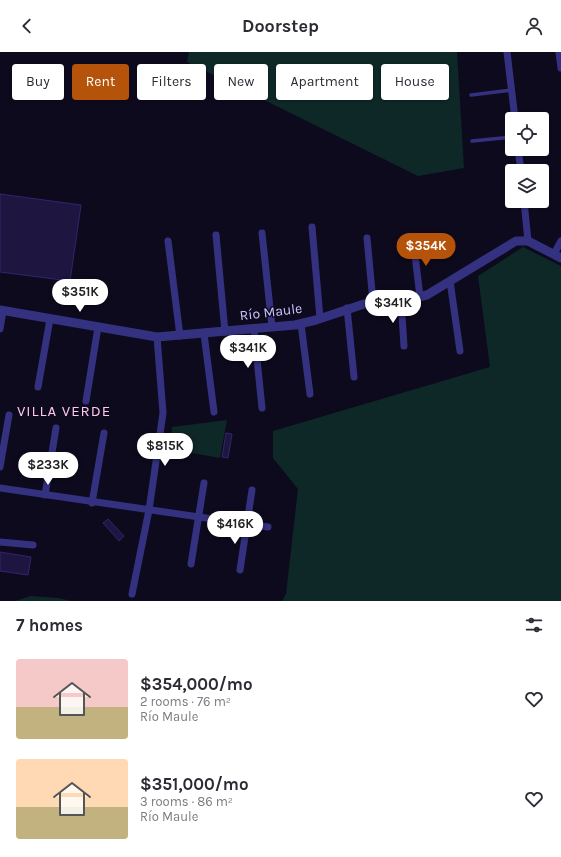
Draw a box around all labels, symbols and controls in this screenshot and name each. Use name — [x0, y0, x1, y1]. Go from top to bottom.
icon: back — [16, 15, 38, 37]
text: Doorstep — [242, 15, 319, 37]
icon: person — [523, 15, 545, 37]
chip: Buy — [12, 64, 64, 100]
chip: Rent — [72, 64, 129, 100]
chip: Filters — [137, 64, 206, 100]
chip: New — [214, 64, 268, 100]
chip: Apartment — [276, 64, 373, 100]
chip: House — [381, 64, 449, 100]
map controls — [505, 112, 549, 208]
button: locate — [505, 112, 549, 156]
button: layers — [505, 164, 549, 208]
pin: $354K — [398, 233, 454, 267]
text: $354K — [406, 238, 446, 253]
pin: $351K — [52, 279, 108, 313]
text: $351K — [61, 284, 99, 299]
pin: $341K — [365, 290, 421, 324]
text: $341K — [374, 295, 412, 310]
street label: Río Maule — [239, 300, 303, 324]
pin: $341K — [220, 335, 276, 369]
text: $341K — [229, 340, 267, 355]
district label: VILLA VERDE — [17, 402, 111, 420]
pin: $815K — [137, 433, 193, 467]
text: $815K — [146, 438, 184, 453]
pin: $233K — [20, 452, 76, 486]
text: $233K — [27, 457, 69, 472]
pin: $416K — [207, 511, 263, 545]
text: $416K — [216, 516, 254, 531]
icon: filters — [523, 614, 545, 636]
text: 7 homes — [16, 615, 83, 635]
text: $354,000/mo — [140, 674, 253, 694]
icon: home — [48, 675, 96, 723]
icon: heart — [523, 688, 545, 710]
text: 2 rooms · 76 m² — [140, 694, 231, 709]
text: Río Maule — [140, 709, 198, 724]
text: $351,000/mo — [140, 774, 249, 794]
icon: home — [48, 775, 96, 823]
icon: heart — [523, 788, 545, 810]
text: 3 rooms · 86 m² — [140, 794, 233, 809]
text: Río Maule — [140, 809, 198, 824]

